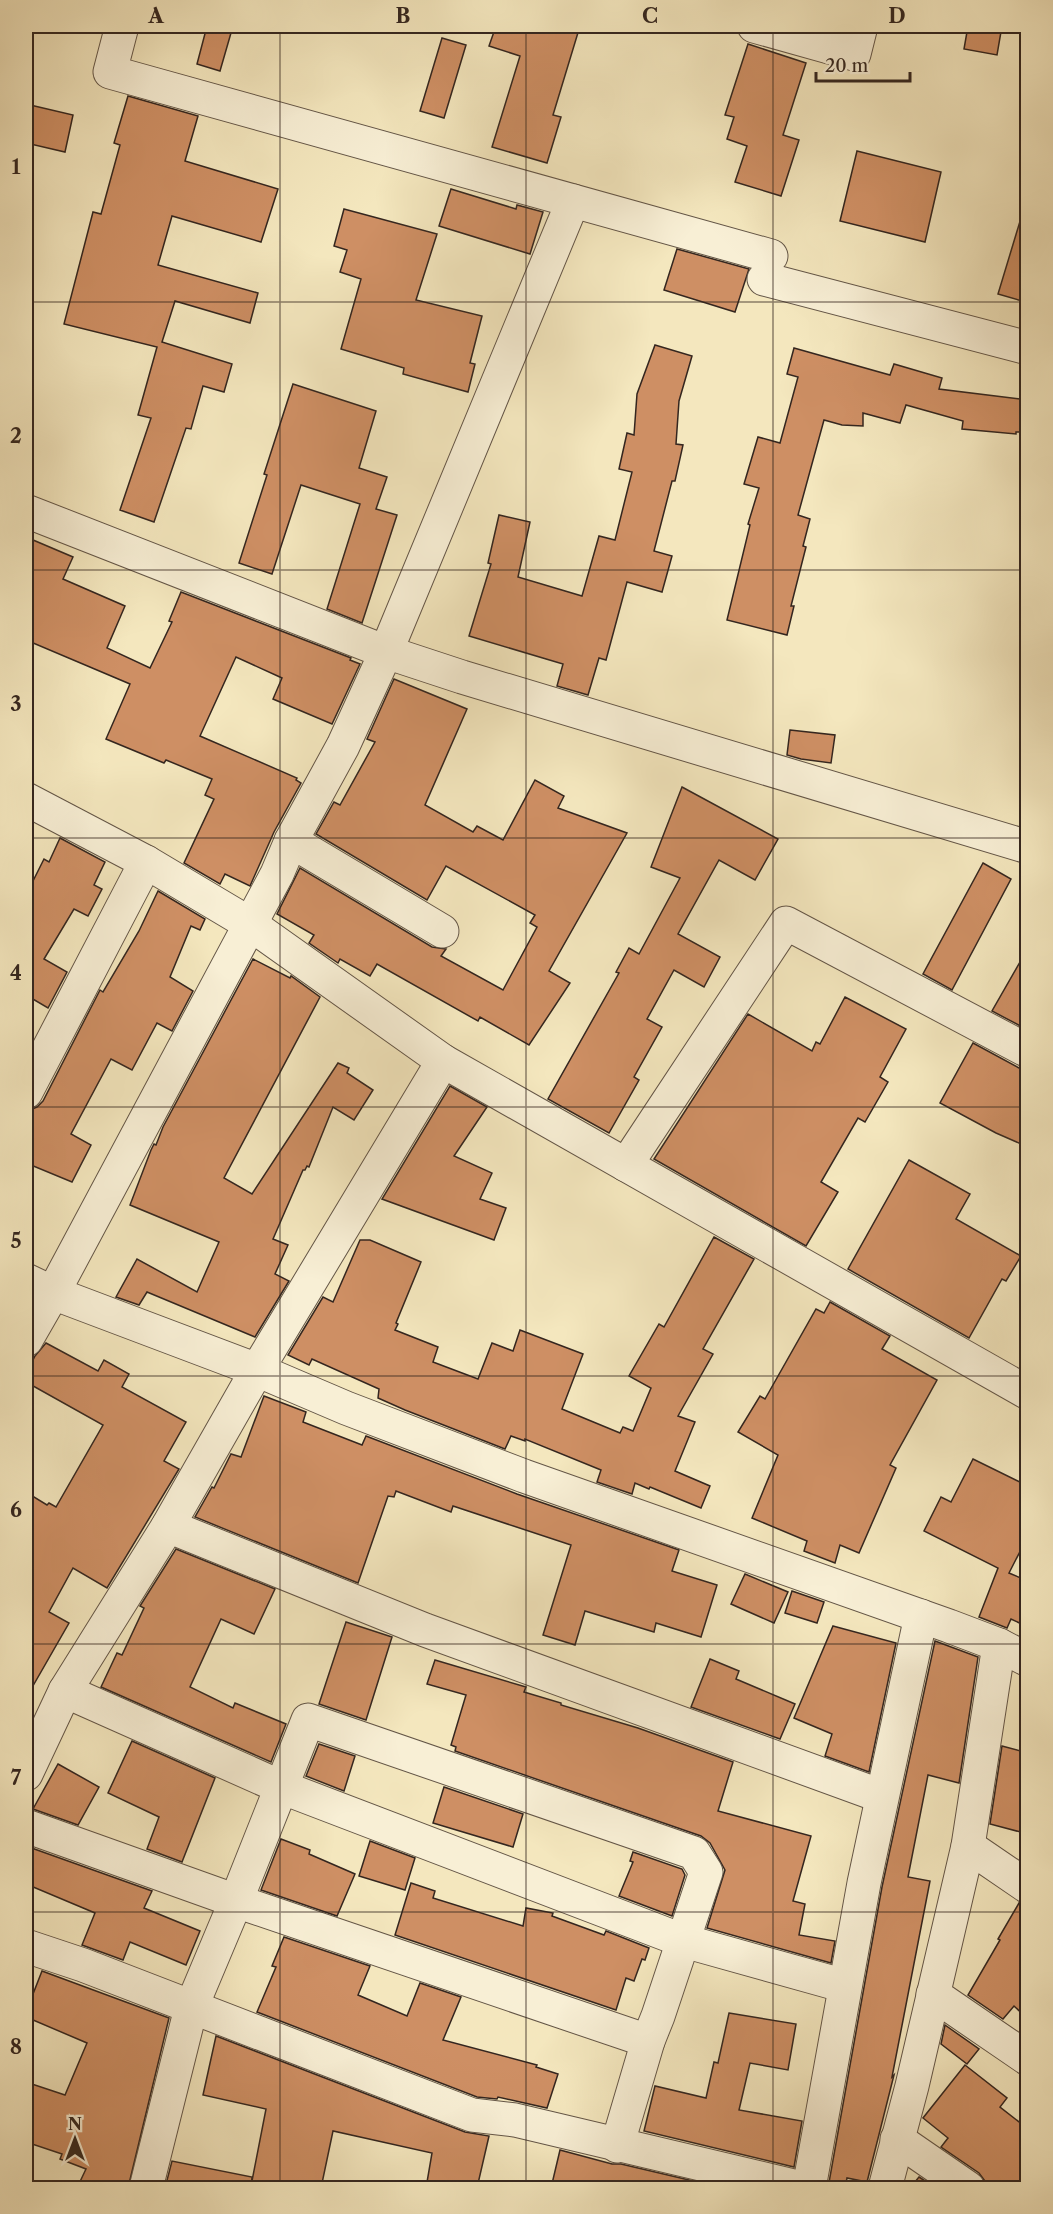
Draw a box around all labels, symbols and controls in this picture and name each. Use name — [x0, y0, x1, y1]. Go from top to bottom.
text: A — [147, 4, 164, 28]
text: B — [396, 4, 411, 28]
text: C — [642, 4, 658, 28]
text: D — [888, 4, 906, 28]
scale bar — [816, 45, 910, 83]
text: 20 m — [825, 55, 869, 77]
text: 1 — [12, 155, 21, 179]
text: 2 — [10, 424, 22, 448]
text: 3 — [10, 692, 22, 716]
text: 4 — [10, 961, 22, 985]
text: 5 — [10, 1229, 22, 1253]
text: 6 — [10, 1498, 22, 1522]
text: 7 — [11, 1766, 22, 1790]
text: 8 — [10, 2035, 22, 2059]
north arrow — [45, 2109, 105, 2169]
text: N — [68, 2114, 82, 2134]

